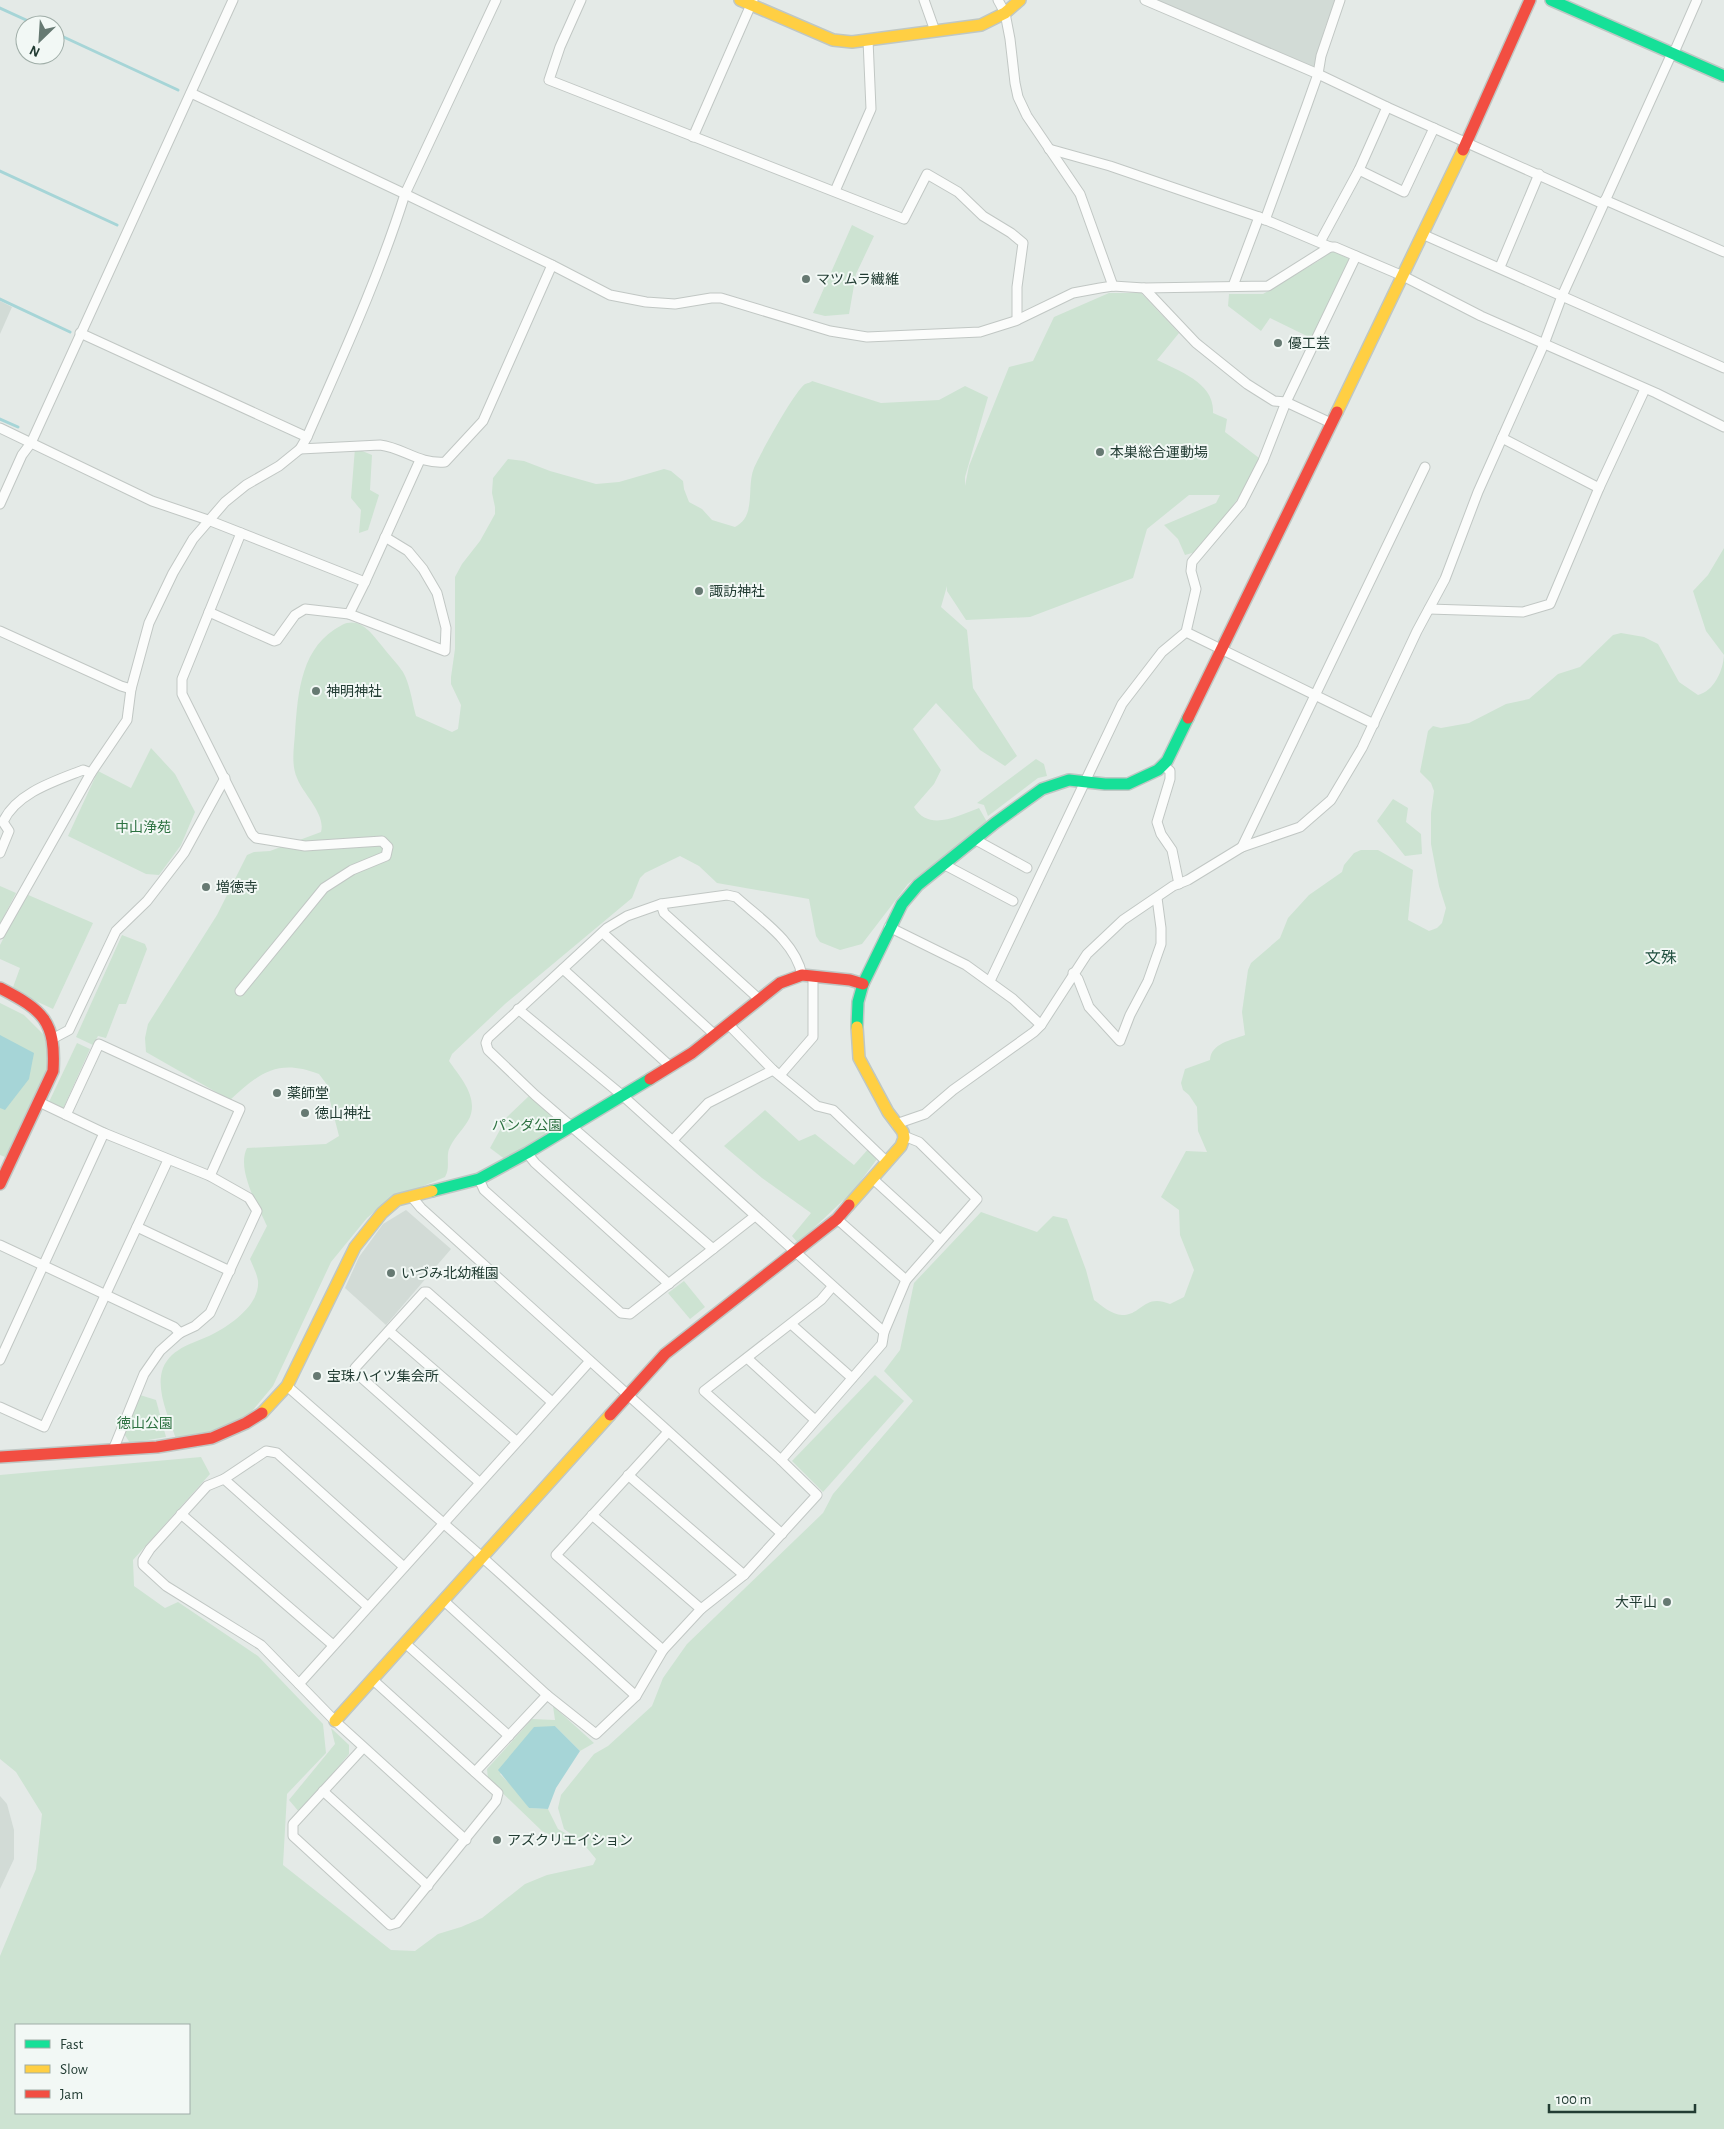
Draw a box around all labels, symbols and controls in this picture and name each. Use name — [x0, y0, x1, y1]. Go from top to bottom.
north arrow — [15, 15, 65, 65]
text: N — [28, 42, 42, 59]
place label: マツムラ繊維 — [816, 272, 899, 287]
marker: マツムラ繊維 — [800, 273, 812, 285]
place label: 優工芸 — [1288, 336, 1330, 351]
marker: 優工芸 — [1272, 337, 1284, 349]
place label: 本巣総合運動場 — [1110, 445, 1208, 460]
marker: 本巣総合運動場 — [1094, 446, 1106, 458]
place label: 諏訪神社 — [709, 584, 765, 599]
marker: 諏訪神社 — [693, 585, 705, 597]
place label: 神明神社 — [326, 684, 382, 699]
marker: 神明神社 — [310, 685, 322, 697]
park label: 中山浄苑 — [115, 820, 171, 835]
place label: 増徳寺 — [216, 879, 258, 895]
marker: 増徳寺 — [200, 881, 212, 893]
district label: 文殊 — [1645, 950, 1677, 966]
place label: 薬師堂 — [287, 1086, 329, 1101]
marker: 薬師堂 — [271, 1087, 283, 1099]
place label: 徳山神社 — [315, 1106, 371, 1121]
marker: 徳山神社 — [299, 1107, 311, 1119]
park label: パンダ公園 — [492, 1118, 562, 1133]
place label: いづみ北幼稚園 — [401, 1265, 499, 1281]
marker: いづみ北幼稚園 — [385, 1267, 397, 1279]
place label: 宝珠ハイツ集会所 — [327, 1369, 439, 1384]
marker: 宝珠ハイツ集会所 — [311, 1370, 323, 1382]
park label: 徳山公園 — [117, 1416, 173, 1431]
place label: 大平山 — [1615, 1595, 1657, 1610]
marker: 大平山 — [1661, 1596, 1673, 1608]
place label: アズクリエイション — [507, 1832, 633, 1848]
marker: アズクリエイション — [491, 1834, 503, 1846]
legend — [15, 2024, 190, 2114]
text: Fast — [60, 2037, 84, 2052]
text: Slow — [60, 2062, 88, 2077]
scale bar — [1549, 2082, 1695, 2114]
text: Jam — [60, 2087, 83, 2102]
text: 100 m — [1556, 2092, 1591, 2107]

